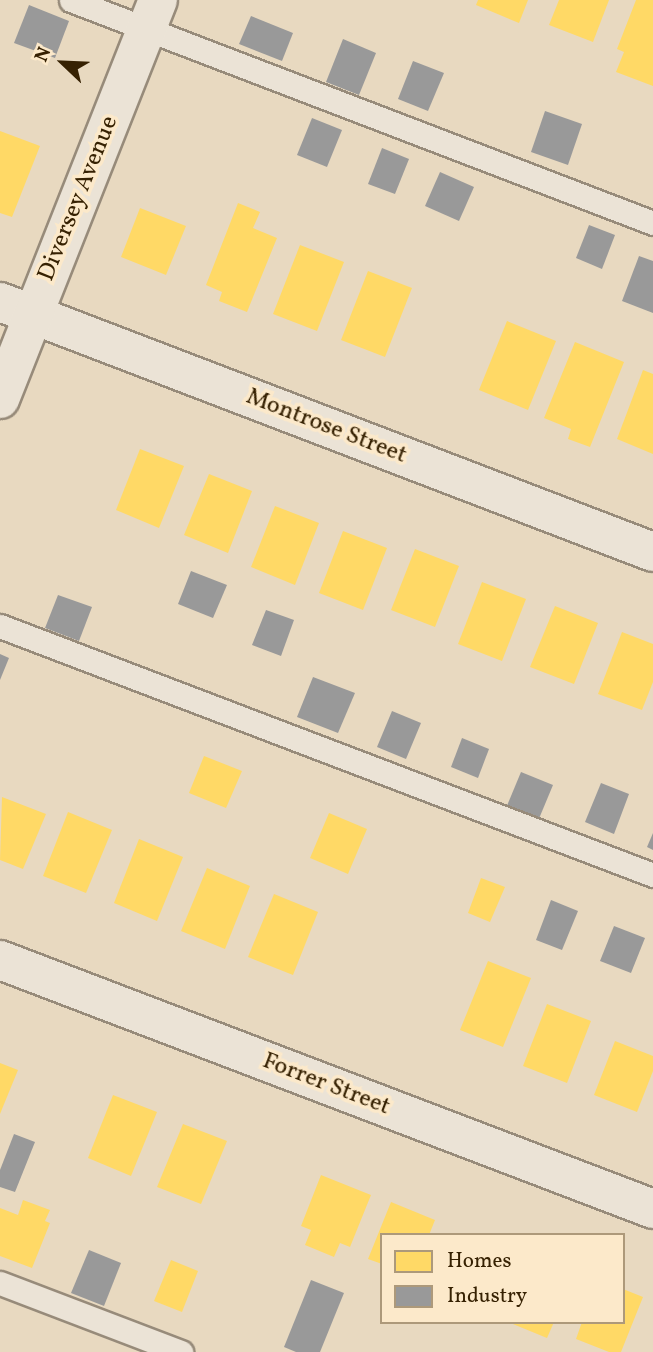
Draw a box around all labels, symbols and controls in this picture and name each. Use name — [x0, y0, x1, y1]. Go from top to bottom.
north arrow — [28, 28, 98, 98]
text: N — [29, 43, 58, 66]
street label: Diversey Avenue — [33, 112, 125, 286]
street label: Montrose Street — [242, 383, 410, 471]
street label: Forrer Street — [258, 1047, 394, 1123]
legend — [380, 1233, 625, 1324]
text: Homes — [447, 1247, 512, 1276]
text: Industry — [447, 1282, 527, 1311]

